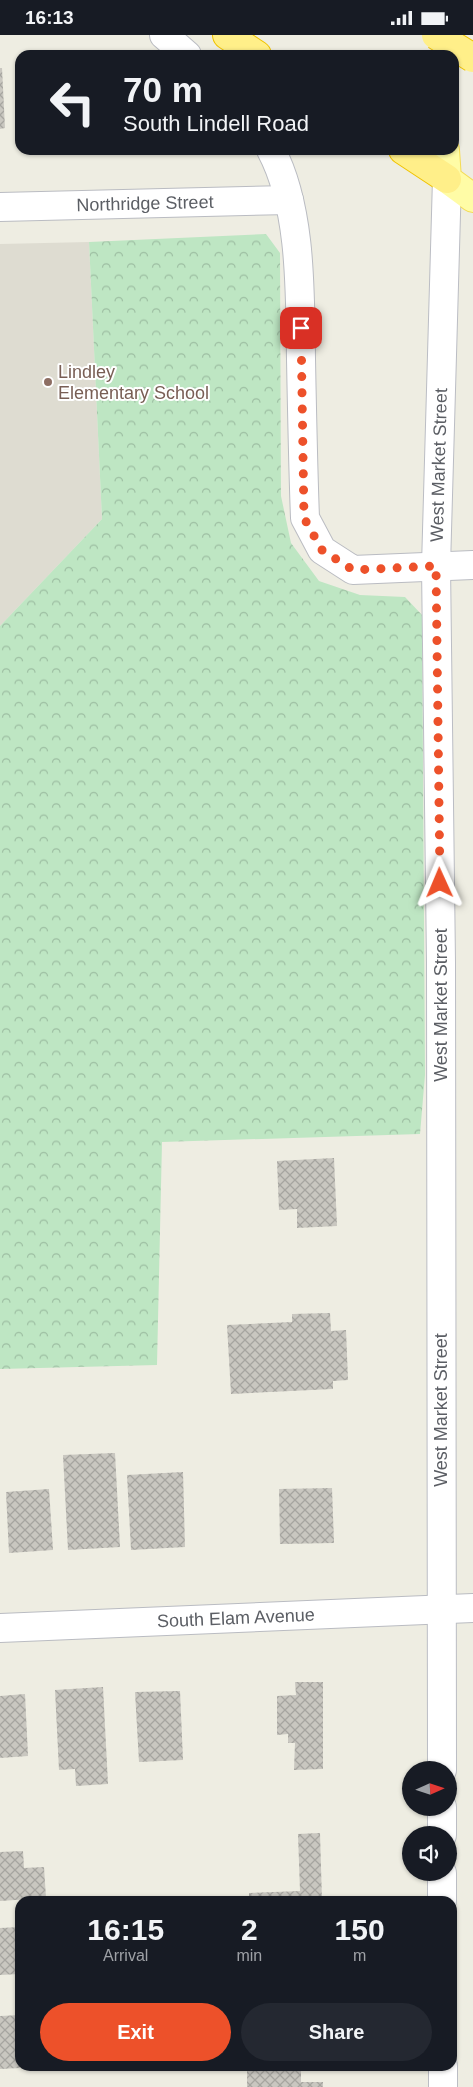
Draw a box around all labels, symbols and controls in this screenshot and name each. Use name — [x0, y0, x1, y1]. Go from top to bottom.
text: 16:13 — [25, 7, 74, 28]
icon: left — [40, 70, 105, 135]
text: 70 m — [123, 70, 203, 109]
text: South Lindell Road — [123, 111, 309, 136]
street label: Northridge Street — [76, 192, 214, 215]
pin — [280, 307, 322, 349]
icon: arrive — [287, 314, 315, 342]
place label: Lindley Elementary School — [58, 362, 209, 403]
marker: Lindley Elementary School — [42, 376, 54, 388]
street label: West Market Street — [427, 388, 451, 542]
position arrow — [413, 856, 465, 908]
street label: West Market Street — [431, 928, 451, 1082]
street label: West Market Street — [431, 1333, 451, 1487]
street label: South Elam Avenue — [156, 1605, 315, 1631]
north arrow — [402, 1761, 458, 1816]
map controls — [402, 1761, 457, 1881]
button: sound — [402, 1826, 457, 1881]
text: 16:15 — [87, 1913, 164, 1946]
text: 2 — [241, 1913, 258, 1946]
text: 150 — [335, 1913, 385, 1946]
text: Arrival — [103, 1947, 148, 1964]
text: min — [236, 1947, 262, 1964]
text: m — [353, 1947, 366, 1964]
button: Exit — [40, 2003, 231, 2061]
button: Share — [241, 2003, 432, 2061]

